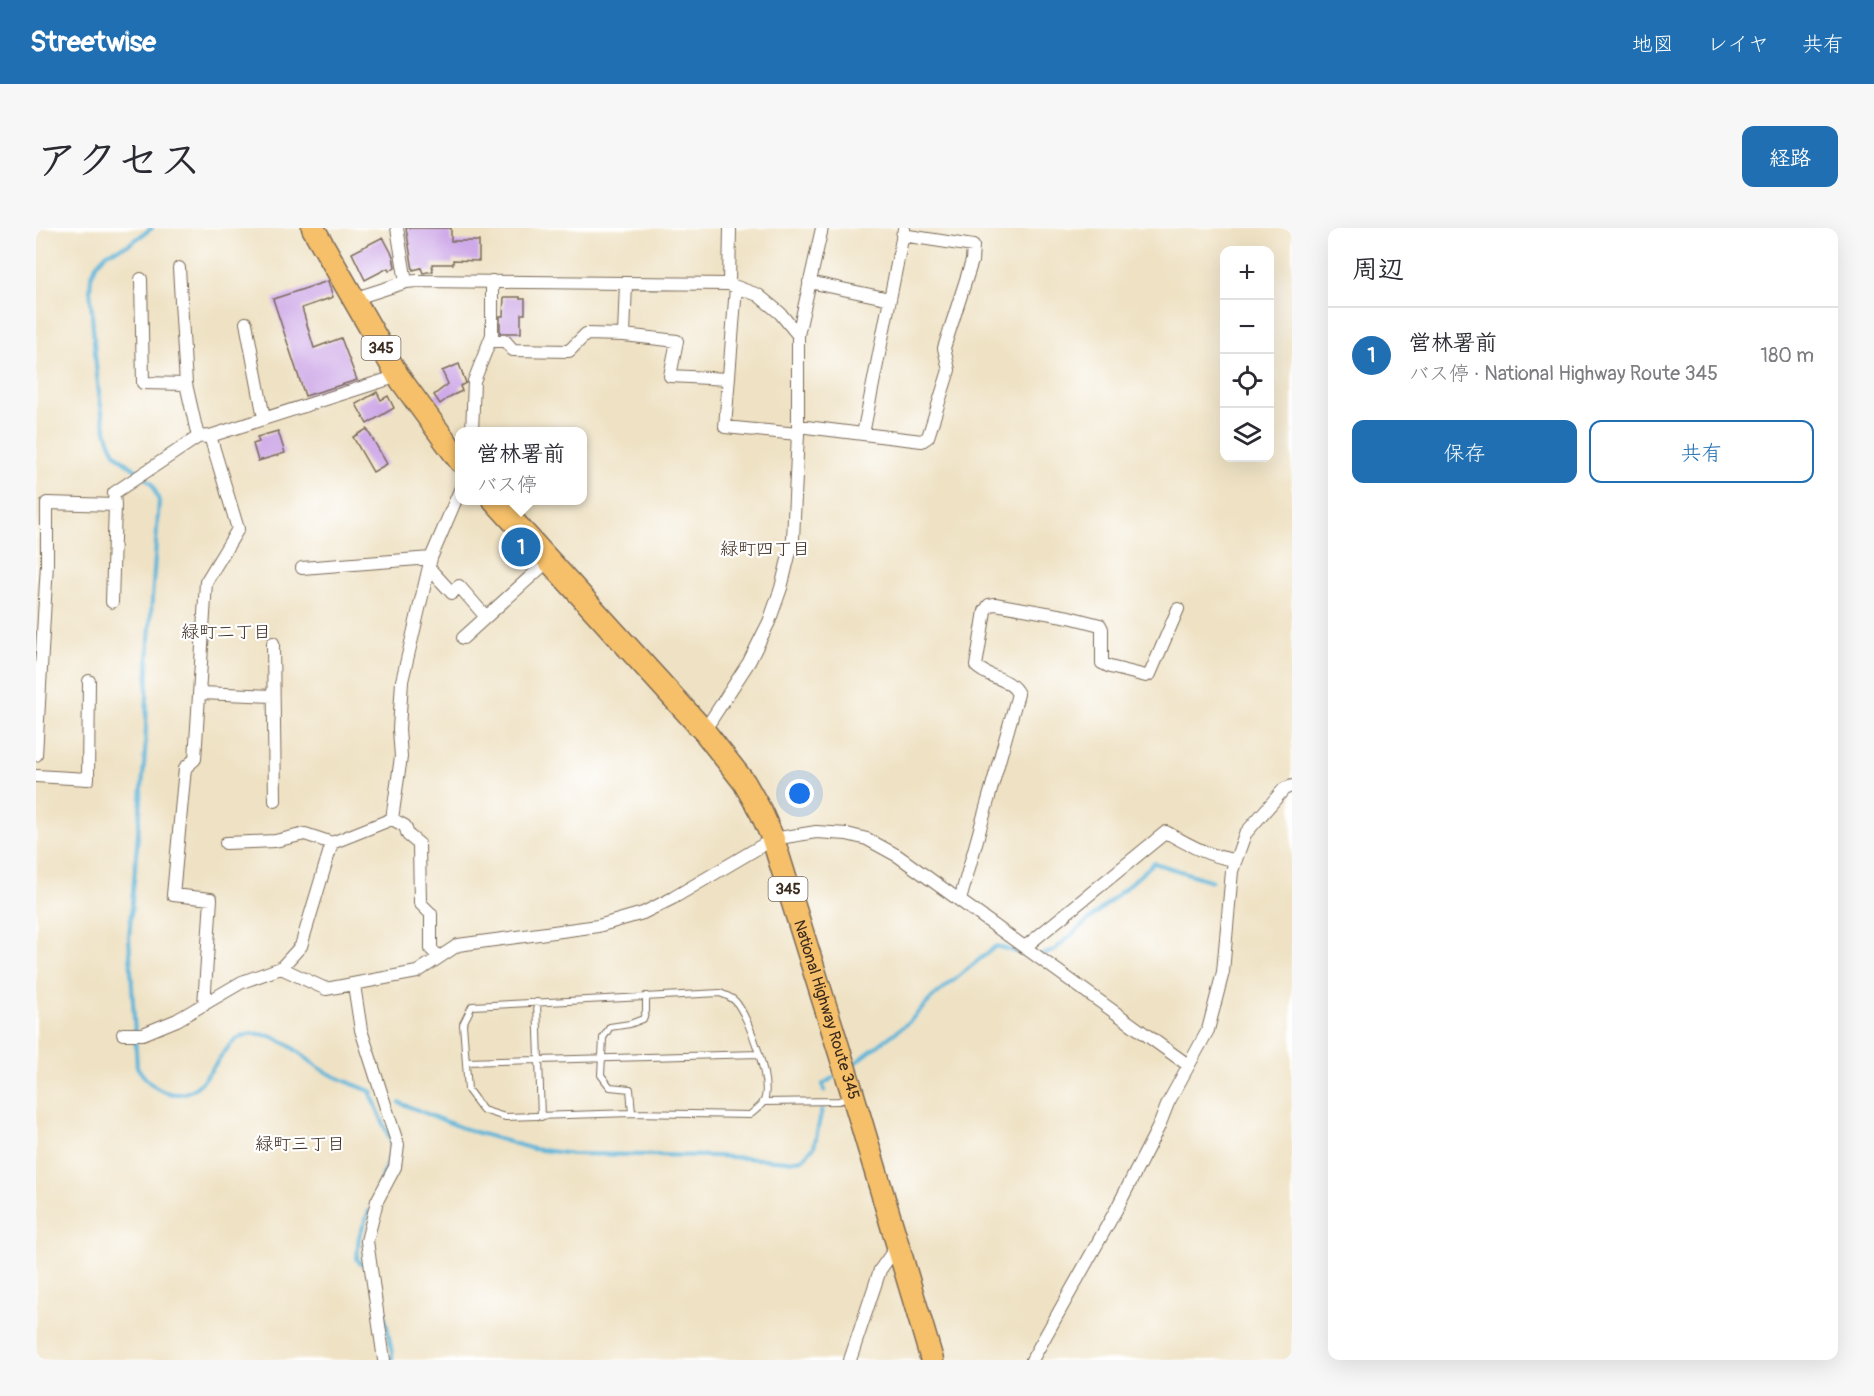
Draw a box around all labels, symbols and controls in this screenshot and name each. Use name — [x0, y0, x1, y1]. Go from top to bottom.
text: Streetwise — [30, 25, 156, 60]
text: 地図 — [1632, 31, 1674, 58]
text: レイヤ — [1707, 31, 1769, 58]
text: 共有 — [1802, 31, 1844, 58]
button: 経路 — [1742, 126, 1838, 187]
text: アクセス — [36, 135, 201, 187]
map controls — [1220, 246, 1274, 462]
button: + — [1220, 246, 1274, 300]
text: 周辺 — [1352, 254, 1404, 286]
button: − — [1220, 300, 1274, 354]
text: 営林署前 — [1409, 329, 1497, 357]
road number: 345 — [362, 336, 400, 360]
text: 1 — [1368, 343, 1375, 368]
text: 180 m — [1760, 343, 1814, 368]
button: locate — [1220, 354, 1274, 408]
text: バス停 · National Highway Route 345 — [1409, 361, 1718, 386]
button: layers — [1220, 408, 1274, 462]
button: 保存 — [1352, 420, 1577, 483]
button: 共有 — [1589, 420, 1814, 483]
popup — [455, 427, 587, 505]
text: 営林署前 — [477, 440, 565, 468]
text: バス停 — [477, 472, 537, 497]
pin: 1 — [502, 524, 540, 570]
district label: 緑町四丁目 — [720, 538, 810, 561]
district label: 緑町二丁目 — [181, 621, 271, 644]
your location — [785, 779, 814, 808]
road number: 345 — [768, 877, 807, 901]
street label: National Highway Route 345 — [789, 917, 864, 1102]
district label: 緑町三丁目 — [255, 1133, 345, 1156]

